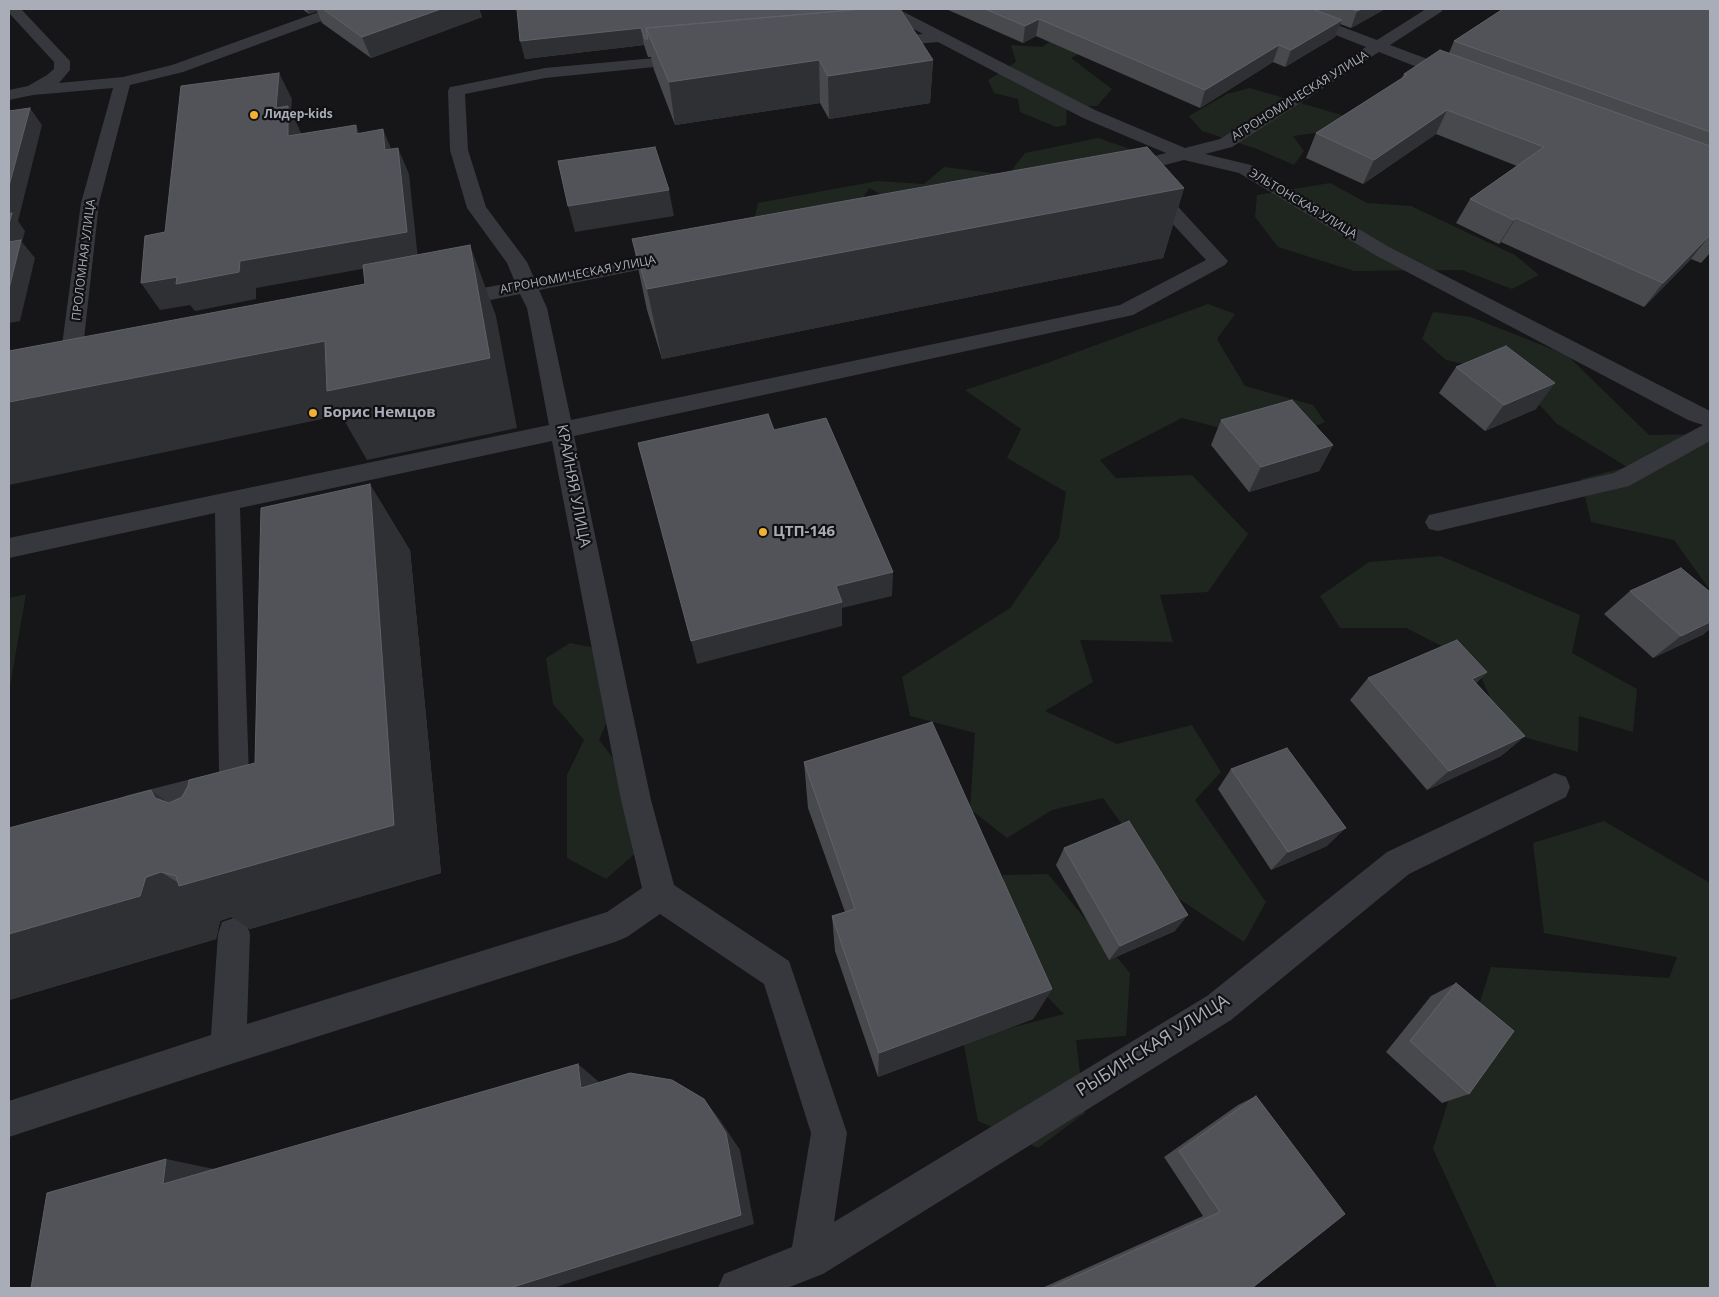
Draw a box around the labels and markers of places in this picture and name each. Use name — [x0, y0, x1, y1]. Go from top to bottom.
place label: Лидер-kids — [264, 108, 333, 122]
marker: Лидер-kids — [248, 109, 260, 121]
place label: Борис Немцов — [323, 404, 436, 422]
marker: Борис Немцов — [307, 407, 319, 419]
place label: ЦТП-146 — [773, 523, 835, 541]
marker: ЦТП-146 — [757, 526, 769, 538]

